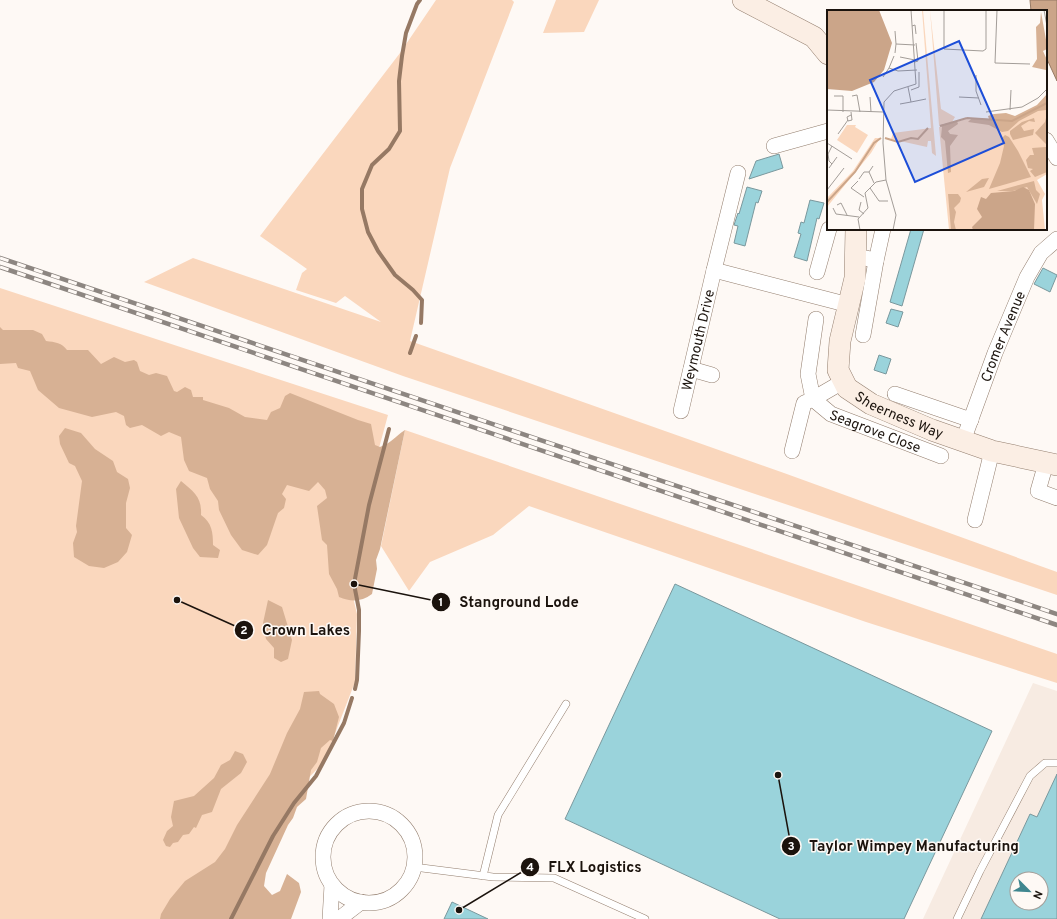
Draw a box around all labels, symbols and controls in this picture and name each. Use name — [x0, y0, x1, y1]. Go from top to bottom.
inset map — [827, 10, 1047, 230]
street label: Weymouth Drive — [679, 288, 719, 393]
street label: Cromer Avenue — [978, 289, 1030, 385]
street label: Sheerness Way — [851, 389, 945, 443]
street label: Seagrove Close — [827, 407, 923, 457]
callout: Stanground Lode — [431, 589, 587, 616]
text: Stanground Lode — [459, 594, 579, 613]
text: 1 — [439, 595, 443, 611]
callout: Crown Lakes — [234, 616, 358, 643]
text: Crown Lakes — [262, 622, 350, 641]
text: 2 — [240, 623, 248, 639]
callout: Taylor Wimpey Manufacturing — [781, 832, 1027, 859]
text: Taylor Wimpey Manufacturing — [809, 838, 1019, 857]
text: 3 — [787, 839, 795, 855]
callout: FLX Logistics — [520, 853, 649, 880]
text: FLX Logistics — [548, 859, 642, 878]
text: 4 — [526, 860, 534, 876]
north arrow — [1009, 871, 1049, 911]
text: N — [1029, 888, 1045, 901]

